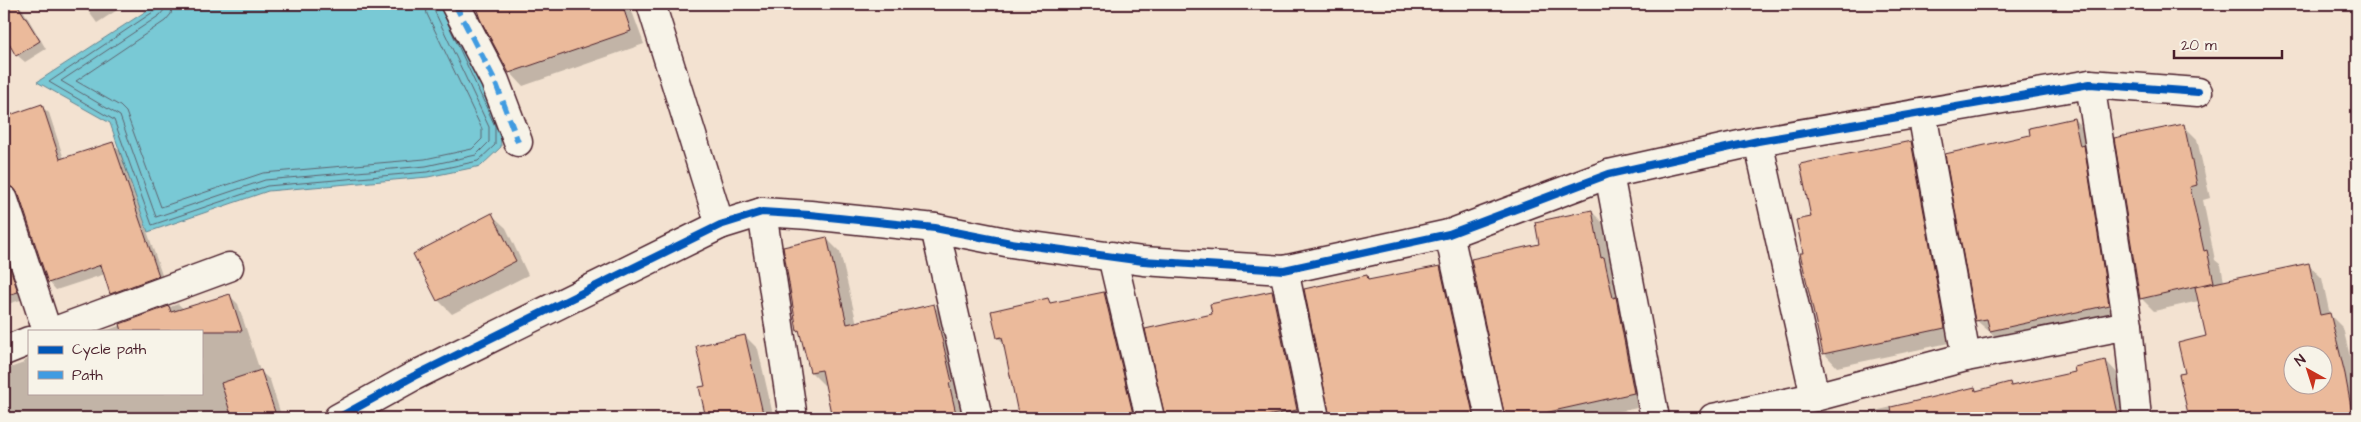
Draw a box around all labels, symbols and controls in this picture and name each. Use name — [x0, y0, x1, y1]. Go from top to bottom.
scale bar — [2174, 28, 2281, 60]
text: 20 m — [2181, 35, 2217, 56]
legend — [28, 330, 202, 394]
text: Cycle path — [72, 339, 147, 361]
north arrow — [2284, 344, 2334, 394]
text: N — [2291, 350, 2310, 371]
text: Path — [72, 365, 103, 386]

